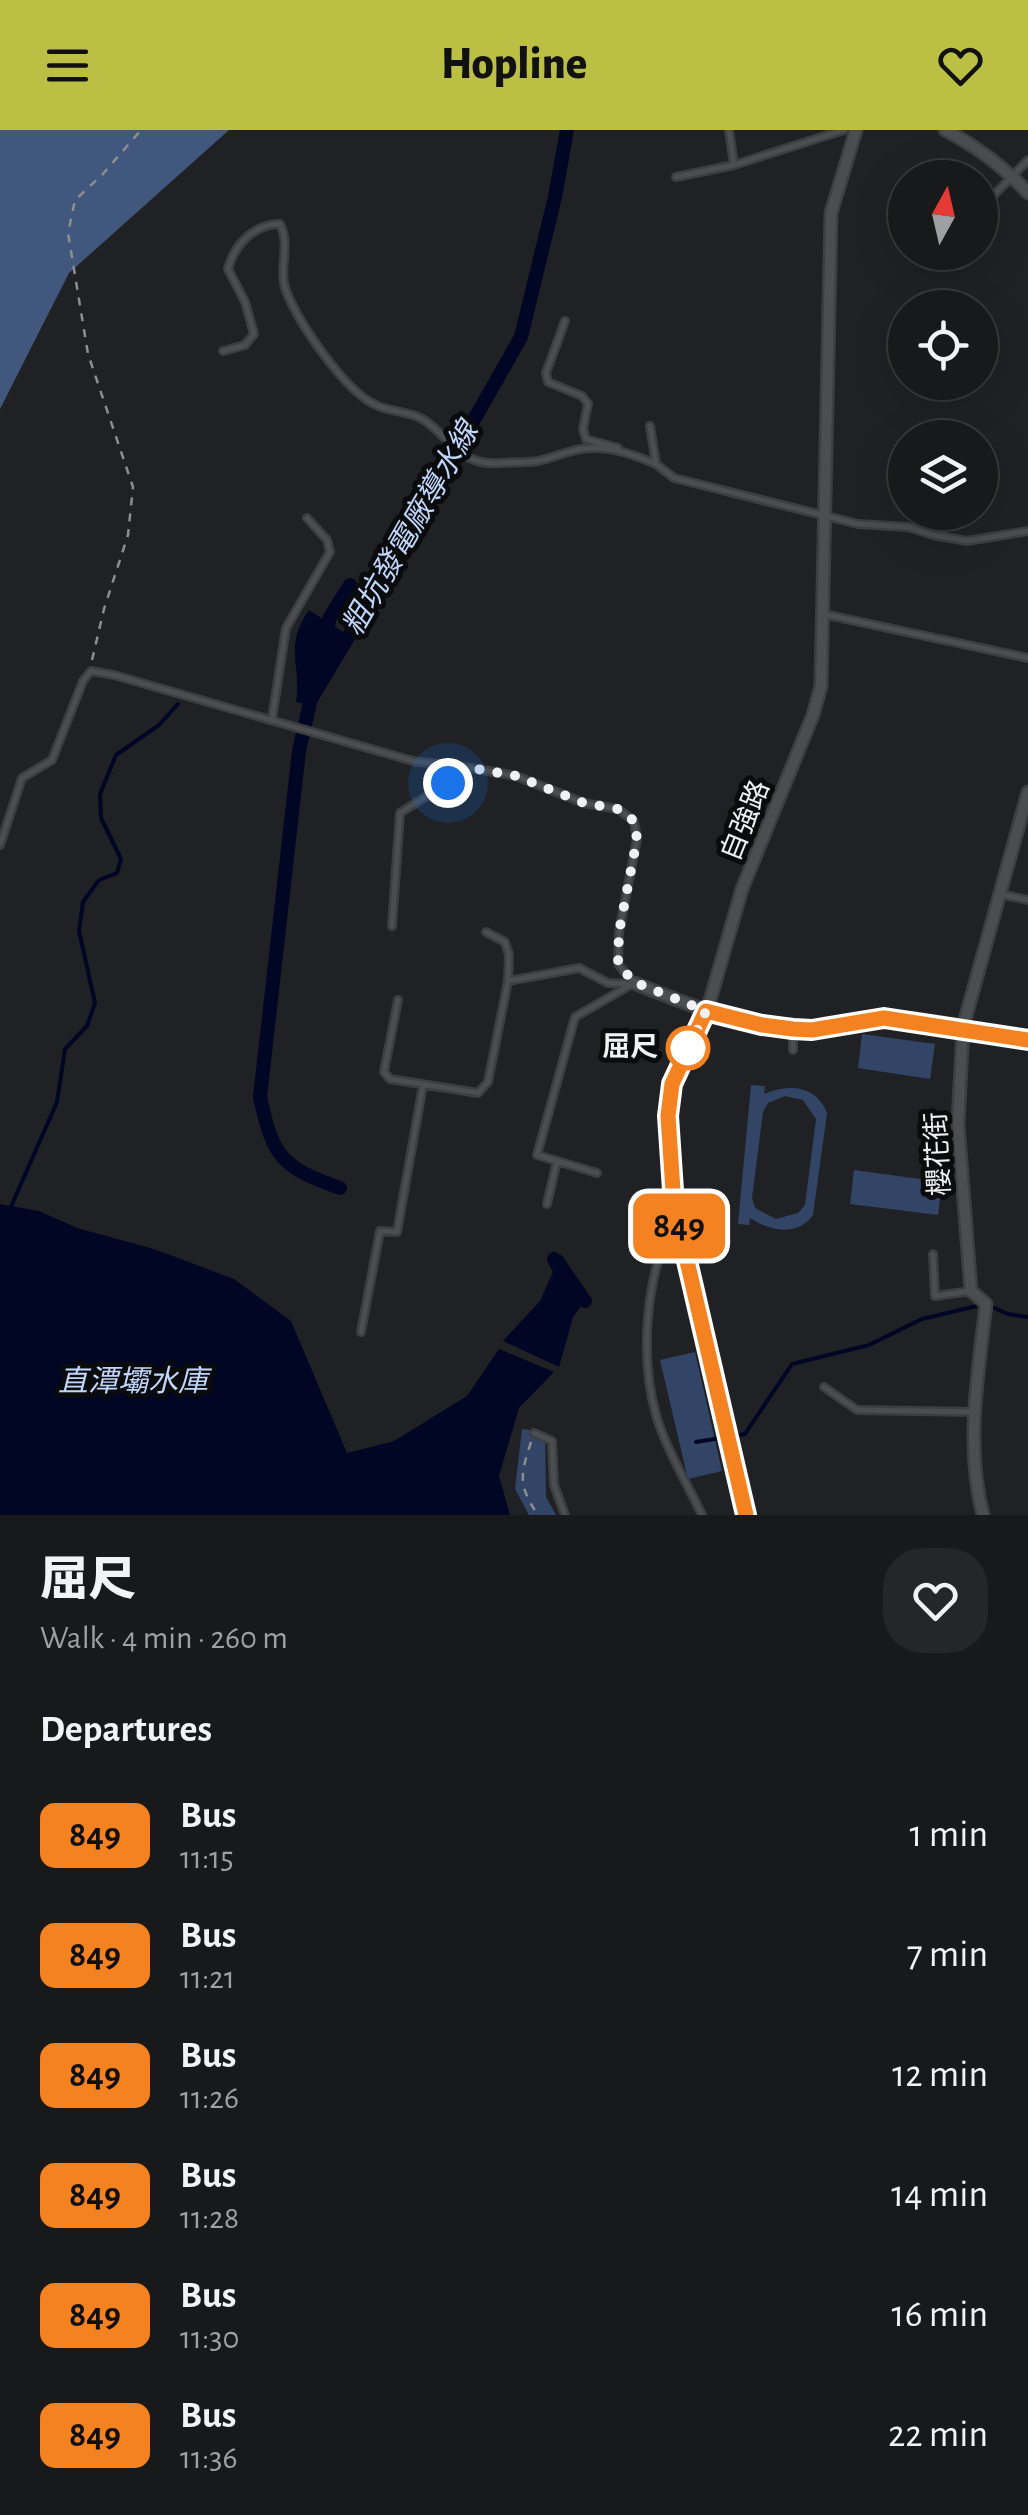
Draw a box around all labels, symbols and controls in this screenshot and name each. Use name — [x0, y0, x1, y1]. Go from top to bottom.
icon: menu — [40, 38, 95, 93]
icon: heart — [933, 38, 988, 93]
text: Hopline — [441, 42, 587, 87]
north arrow — [888, 160, 998, 270]
map controls — [888, 160, 998, 530]
button: locate — [888, 290, 998, 400]
water label: 粗坑發電廠導水線 — [336, 414, 485, 640]
button: layers — [888, 420, 998, 530]
your location — [423, 758, 473, 808]
street label: 自強路 — [715, 776, 775, 865]
marker: 屈尺 — [667, 1027, 709, 1069]
place label: 屈尺 — [602, 1033, 658, 1062]
street label: 櫻花街 — [921, 1111, 955, 1197]
line badge: 849 — [622, 1194, 736, 1258]
text: 849 — [653, 1209, 705, 1244]
water label: 直潭壩水庫 — [58, 1365, 213, 1397]
button: heart — [883, 1548, 988, 1653]
text: 屈尺 — [40, 1557, 136, 1605]
text: Walk · 4 min · 260 m — [40, 1622, 288, 1654]
text: Departures — [40, 1711, 212, 1749]
text: Bus — [180, 1797, 236, 1835]
text: 1 min — [909, 1816, 988, 1854]
text: 849 — [69, 1818, 121, 1853]
text: 11:15 — [180, 1842, 234, 1874]
text: Bus — [180, 1917, 236, 1955]
text: 7 min — [907, 1936, 988, 1974]
text: 849 — [69, 1938, 121, 1973]
text: 11:21 — [180, 1962, 235, 1994]
text: Bus — [180, 2037, 236, 2075]
text: 12 min — [892, 2056, 988, 2094]
text: 849 — [69, 2058, 121, 2093]
text: 11:26 — [180, 2082, 239, 2114]
text: Bus — [180, 2157, 236, 2195]
text: 14 min — [891, 2176, 988, 2214]
text: 849 — [69, 2178, 121, 2213]
text: 11:28 — [180, 2202, 239, 2234]
text: Bus — [180, 2277, 236, 2315]
text: 16 min — [892, 2296, 988, 2334]
text: 849 — [69, 2298, 121, 2333]
text: 11:30 — [180, 2322, 239, 2354]
text: Bus — [180, 2397, 236, 2435]
text: 22 min — [888, 2416, 988, 2454]
text: 849 — [69, 2418, 121, 2453]
text: 11:36 — [180, 2442, 238, 2474]

